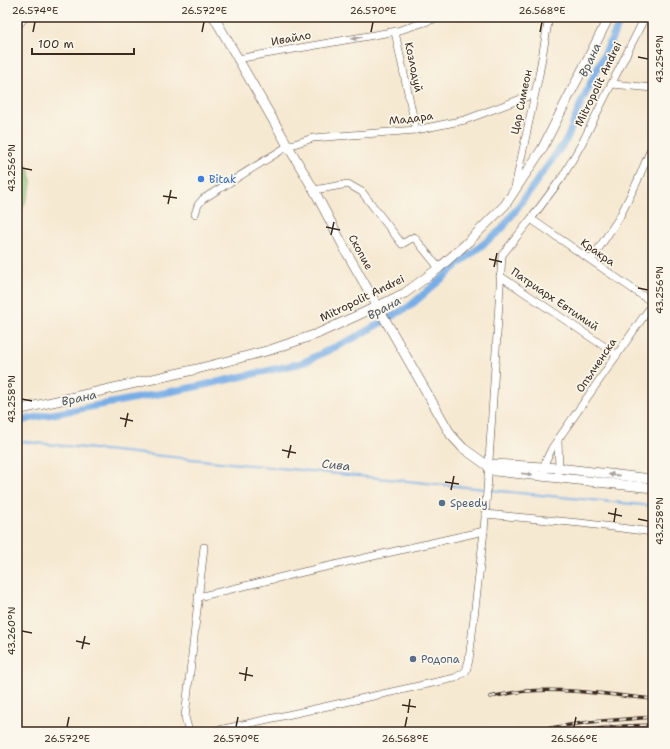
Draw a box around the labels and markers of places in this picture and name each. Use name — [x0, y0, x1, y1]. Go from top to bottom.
place label: Bitak — [209, 172, 236, 187]
marker: Bitak — [196, 174, 206, 184]
place label: Speedy — [450, 496, 488, 511]
marker: Speedy — [437, 498, 447, 508]
place label: Родопа — [421, 652, 460, 667]
marker: Родопа — [408, 654, 418, 664]

